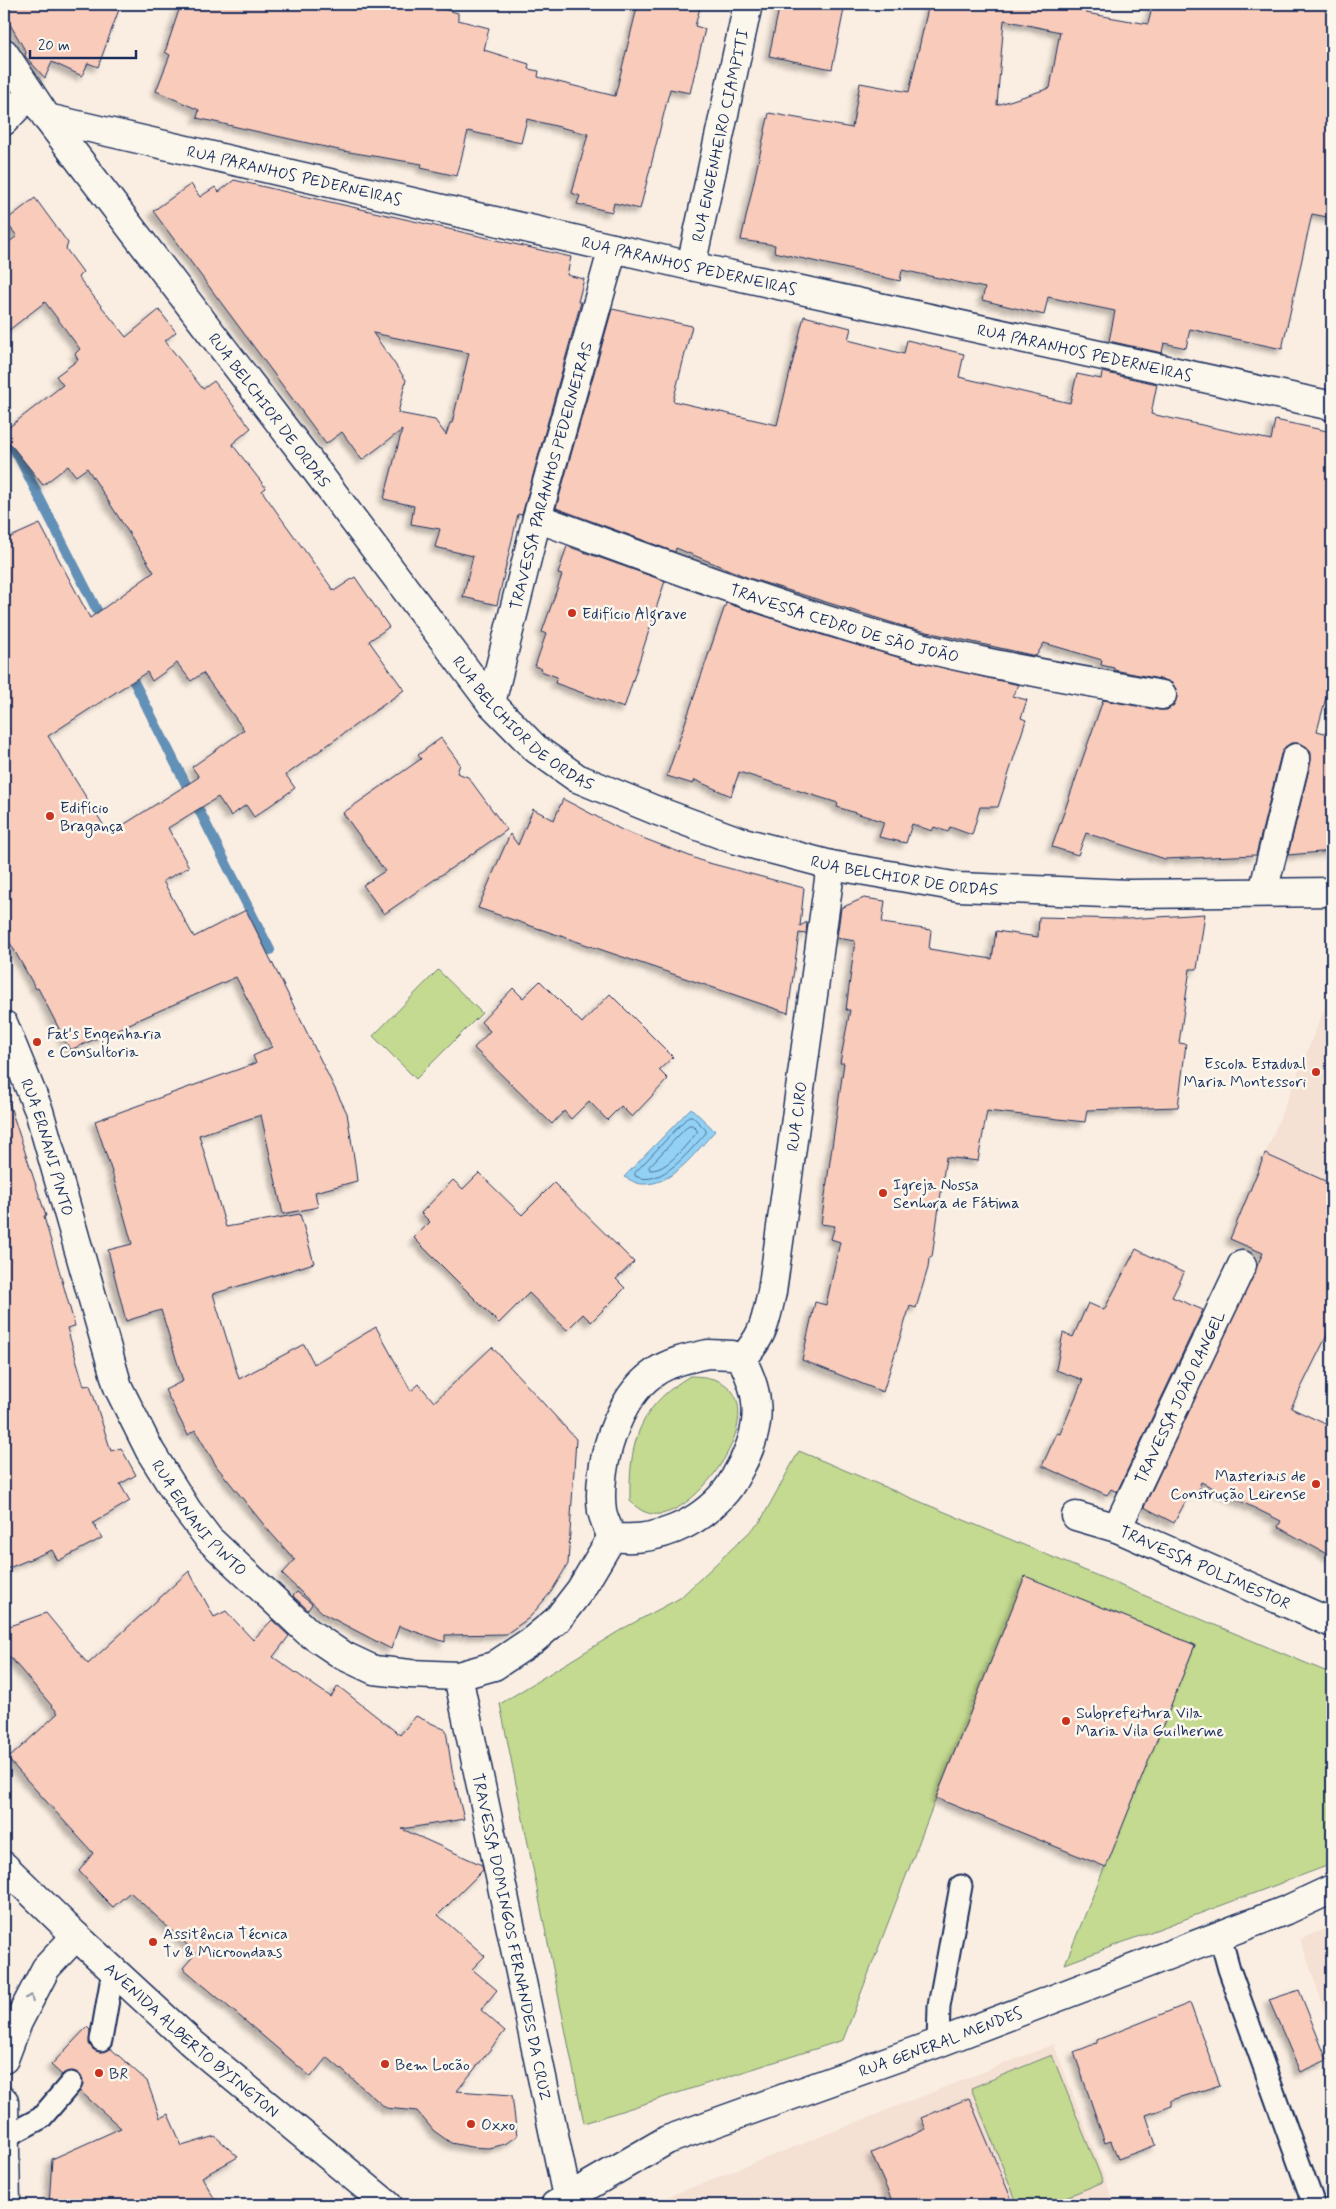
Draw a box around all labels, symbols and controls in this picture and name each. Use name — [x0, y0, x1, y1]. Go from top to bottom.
street label: RUA ENGENHEIRO CIAMPITI — [688, 27, 754, 244]
scale bar — [30, 28, 136, 60]
text: 20 m — [38, 36, 70, 56]
street label: RUA PARANHOS PEDERNEIRAS — [185, 141, 404, 211]
street label: RUA PARANHOS PEDERNEIRAS — [579, 232, 799, 301]
street label: RUA PARANHOS PEDERNEIRAS — [975, 320, 1194, 387]
street label: RUA BELCHIOR DE ORDAS — [203, 329, 334, 492]
street label: TRAVESSA PARANHOS PEDERNEIRAS — [506, 340, 598, 612]
street label: TRAVESSA CEDRO DE SÃO JOÃO — [727, 580, 961, 668]
place label: Edifício Algrave — [582, 604, 687, 626]
marker: Edifício Algrave — [566, 607, 578, 619]
street label: RUA BELCHIOR DE ORDAS — [447, 652, 597, 796]
place label: Edifício Bragança — [60, 798, 124, 838]
marker: Edifício Bragança — [44, 810, 56, 822]
street label: RUA BELCHIOR DE ORDAS — [808, 851, 998, 901]
place label: Fat's Engenharia e Consultoria — [47, 1024, 162, 1063]
marker: Fat's Engenharia e Consultoria — [31, 1036, 43, 1048]
place label: Escola Estadual Maria Montessori — [1184, 1054, 1306, 1093]
marker: Escola Estadual Maria Montessori — [1310, 1066, 1322, 1078]
street label: RUA ERNANI PINTO — [15, 1076, 78, 1219]
street label: RUA CIRO — [783, 1080, 813, 1153]
place label: Igreja Nossa Senhora de Fátima — [893, 1175, 1019, 1214]
marker: Igreja Nossa Senhora de Fátima — [877, 1187, 889, 1199]
street label: TRAVESSA JOÃO RANGEL — [1131, 1308, 1231, 1488]
street label: RUA ERNANI PINTO — [146, 1456, 251, 1581]
place label: Masteriais de Construção Leirense — [1170, 1466, 1306, 1505]
marker: Masteriais de Construção Leirense — [1310, 1478, 1322, 1490]
street label: TRAVESSA POLIMESTOR — [1116, 1521, 1293, 1615]
place label: Subprefeitura Vila Maria Vila Guilherme — [1076, 1703, 1224, 1742]
marker: Subprefeitura Vila Maria Vila Guilherme — [1060, 1715, 1072, 1727]
street label: TRAVESSA DOMINGOS FERNANDES DA CRUZ — [467, 1771, 555, 2102]
place label: Assitência Técnica Tv & Microondaas — [163, 1924, 288, 1963]
marker: Assitência Técnica Tv & Microondaas — [147, 1936, 159, 1948]
street label: AVENIDA ALBERTO BYINGTON — [99, 1959, 283, 2123]
one-way arrow — [24, 1994, 34, 2003]
street label: RUA GENERAL MENDES — [856, 2003, 1025, 2083]
place label: Bem Locão — [395, 2055, 470, 2076]
marker: Bem Locão — [379, 2058, 391, 2070]
place label: BR — [109, 2064, 128, 2085]
marker: BR — [93, 2067, 105, 2079]
place label: Oxxo — [481, 2115, 515, 2136]
marker: Oxxo — [465, 2118, 477, 2130]

